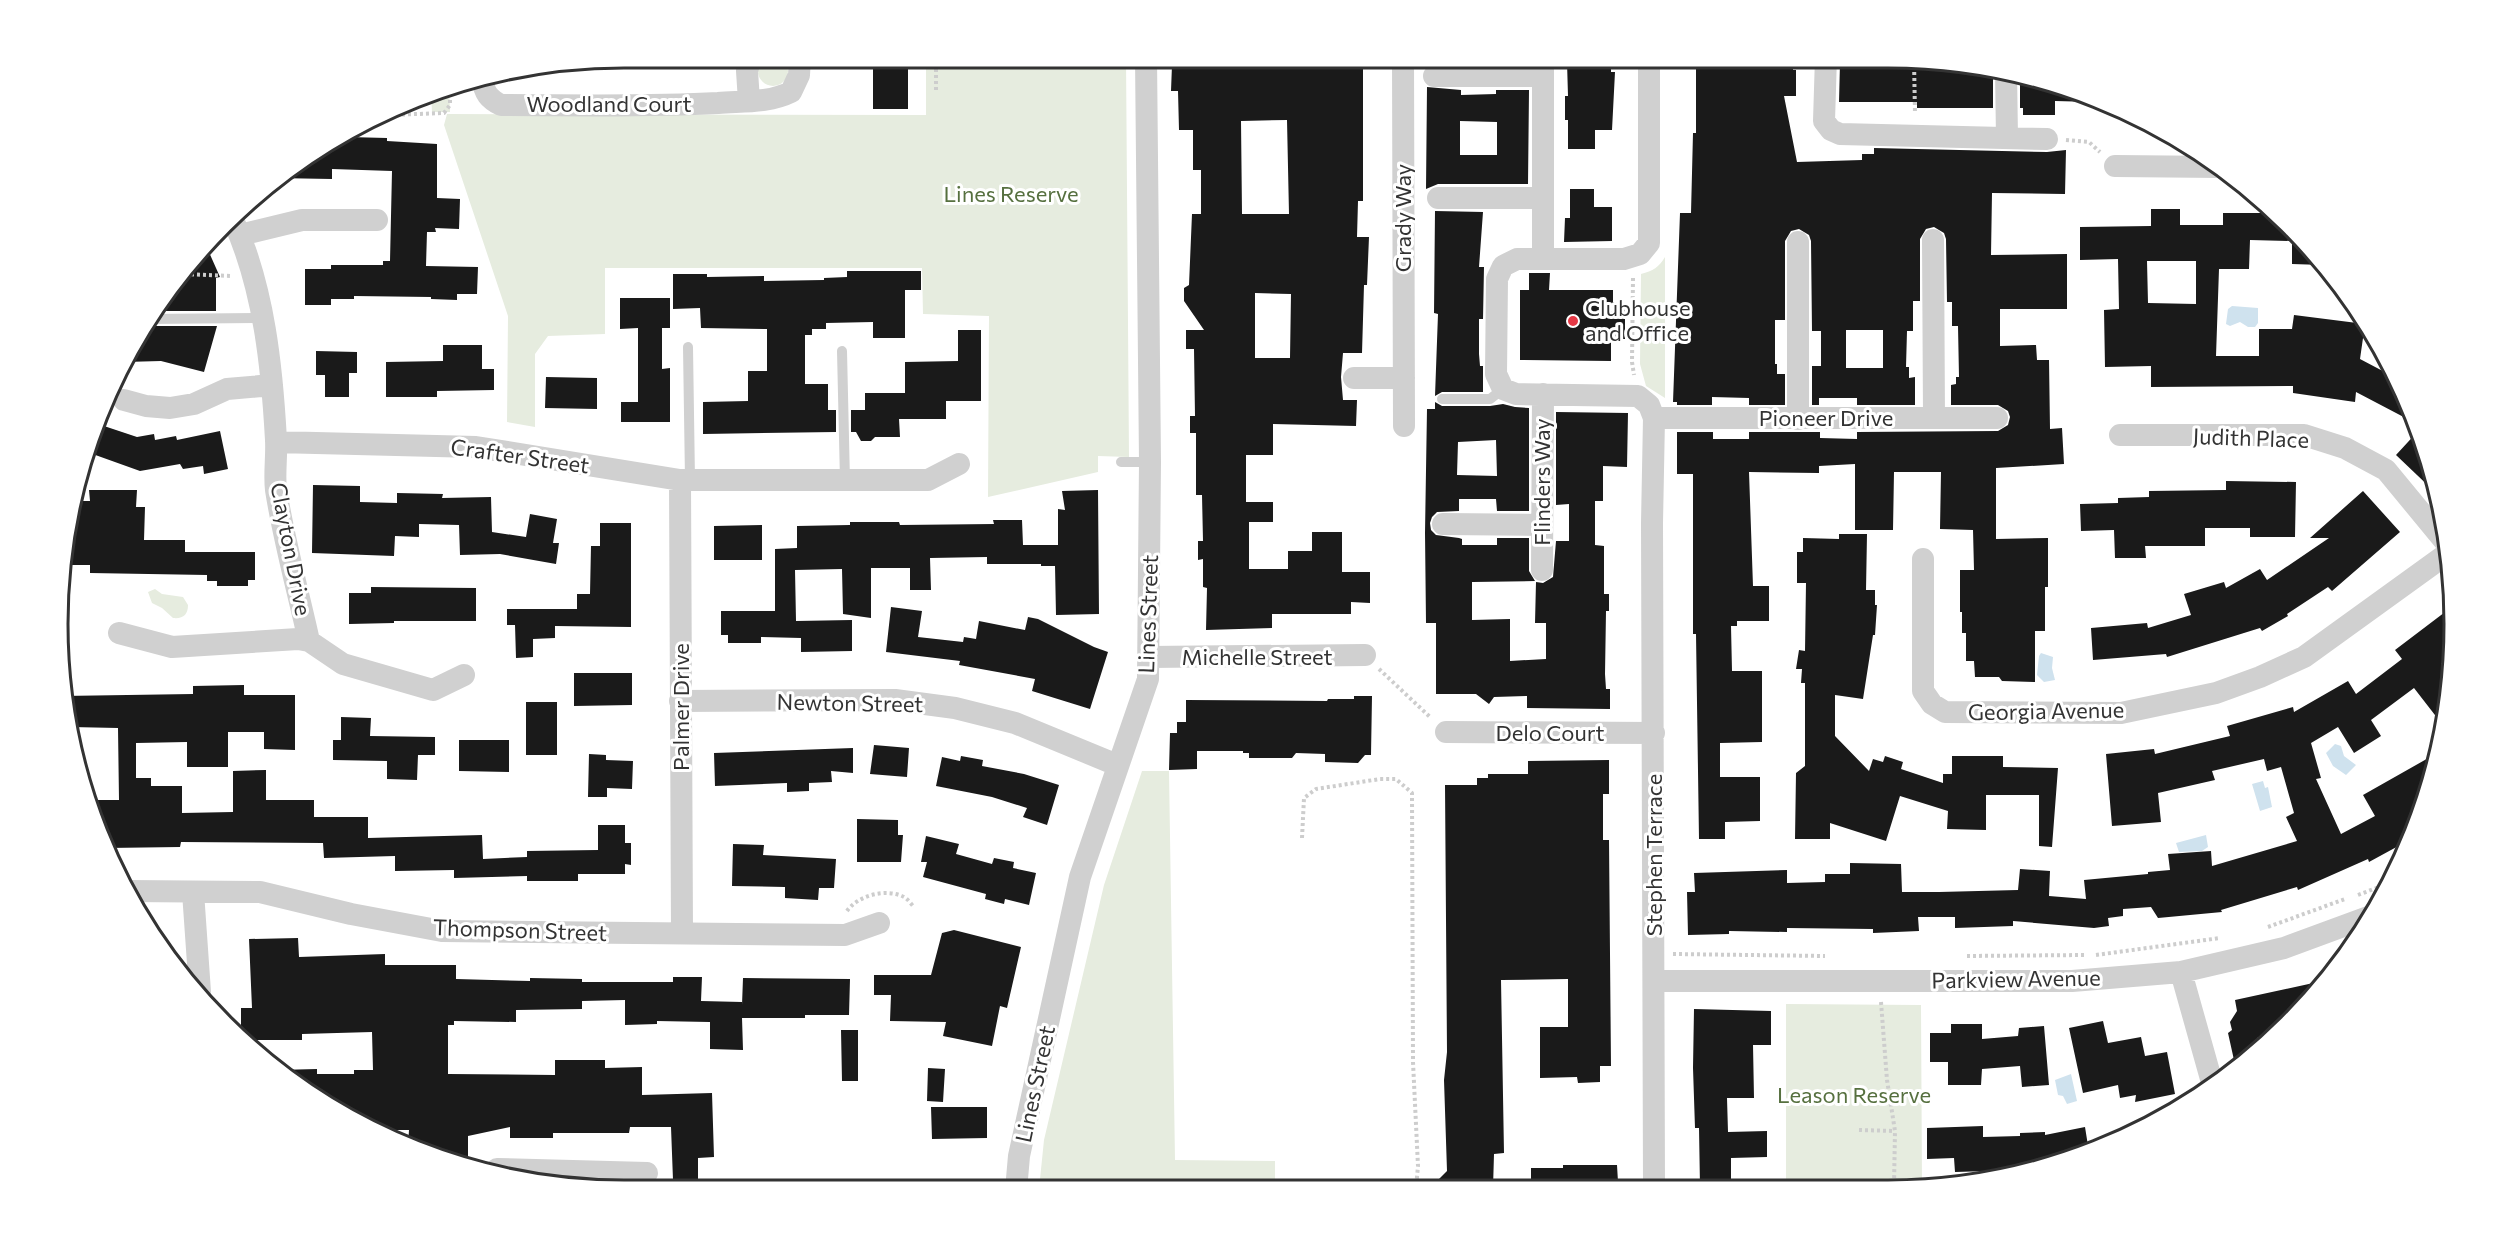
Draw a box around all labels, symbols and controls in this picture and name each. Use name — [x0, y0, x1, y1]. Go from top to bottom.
street label: Woodland Court — [527, 90, 691, 117]
street label: Grady Way — [1389, 164, 1416, 272]
park label: Lines Reserve — [943, 180, 1079, 207]
place label: Clubhouse and Office — [1585, 294, 1691, 346]
marker: Clubhouse and Office — [1566, 314, 1580, 328]
street label: Pioneer Drive — [1759, 404, 1893, 431]
street label: Flinders Way — [1528, 418, 1555, 546]
street label: Judith Place — [2192, 422, 2310, 453]
street label: Crafter Street — [449, 432, 591, 479]
street label: Clayton Drive — [265, 480, 318, 618]
street label: Lines Street — [1132, 554, 1163, 674]
street label: Palmer Drive — [667, 643, 694, 771]
street label: Michelle Street — [1182, 643, 1332, 670]
street label: Newton Street — [777, 688, 923, 717]
street label: Georgia Avenue — [1968, 696, 2124, 725]
street label: Delo Court — [1495, 719, 1605, 746]
street label: Stephen Terrace — [1640, 774, 1667, 936]
street label: Thompson Street — [433, 913, 607, 946]
street label: Parkview Avenue — [1931, 964, 2101, 993]
street label: Lines Street — [1009, 1023, 1060, 1145]
park label: Leason Reserve — [1777, 1081, 1931, 1108]

